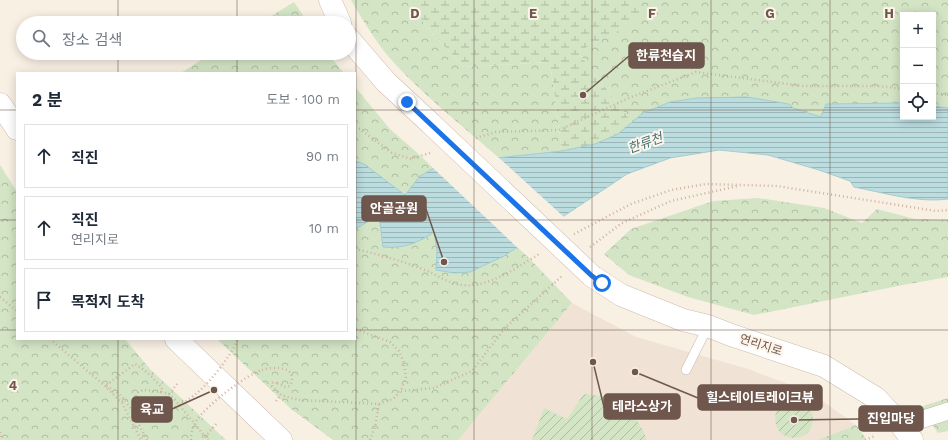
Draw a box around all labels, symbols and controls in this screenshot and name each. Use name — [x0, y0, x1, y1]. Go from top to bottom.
text: D — [410, 6, 420, 21]
text: E — [529, 6, 537, 21]
text: F — [648, 6, 656, 21]
text: G — [765, 6, 775, 21]
text: H — [884, 6, 894, 21]
map controls — [900, 12, 936, 120]
button: + — [900, 12, 936, 48]
search box — [16, 16, 356, 60]
icon: search — [30, 27, 52, 49]
text: 장소 검색 — [62, 31, 122, 49]
callout: 한류천습지 — [629, 43, 704, 68]
text: 한류천습지 — [636, 48, 696, 63]
button: − — [900, 48, 936, 84]
button: locate — [900, 84, 936, 120]
text: 2 분 — [32, 90, 63, 110]
text: 도보 · 100 m — [266, 92, 340, 107]
route end — [398, 93, 416, 111]
water label: 한류천 — [626, 129, 665, 156]
icon: ahead — [33, 145, 55, 167]
text: 직진 — [71, 149, 99, 167]
text: 90 m — [306, 149, 339, 164]
callout: 안골공원 — [362, 196, 426, 221]
text: 안골공원 — [370, 201, 418, 216]
text: 직진 — [71, 211, 99, 229]
icon: ahead — [33, 217, 55, 239]
text: 10 m — [309, 221, 339, 236]
text: 연리지로 — [71, 232, 119, 247]
route start — [593, 274, 611, 292]
icon: arrive — [33, 289, 55, 311]
text: 목적지 도착 — [71, 293, 144, 311]
street label: 연리지로 — [738, 332, 784, 358]
text: 4 — [9, 378, 18, 393]
callout: 힐스테이트레이크뷰 — [698, 385, 822, 410]
text: 힐스테이트레이크뷰 — [706, 390, 814, 405]
callout: 테라스상가 — [604, 394, 680, 419]
callout: 육교 — [132, 397, 172, 422]
text: 테라스상가 — [612, 399, 672, 414]
text: 육교 — [140, 402, 164, 417]
callout: 진입마당 — [859, 406, 923, 431]
text: 진입마당 — [867, 411, 915, 426]

